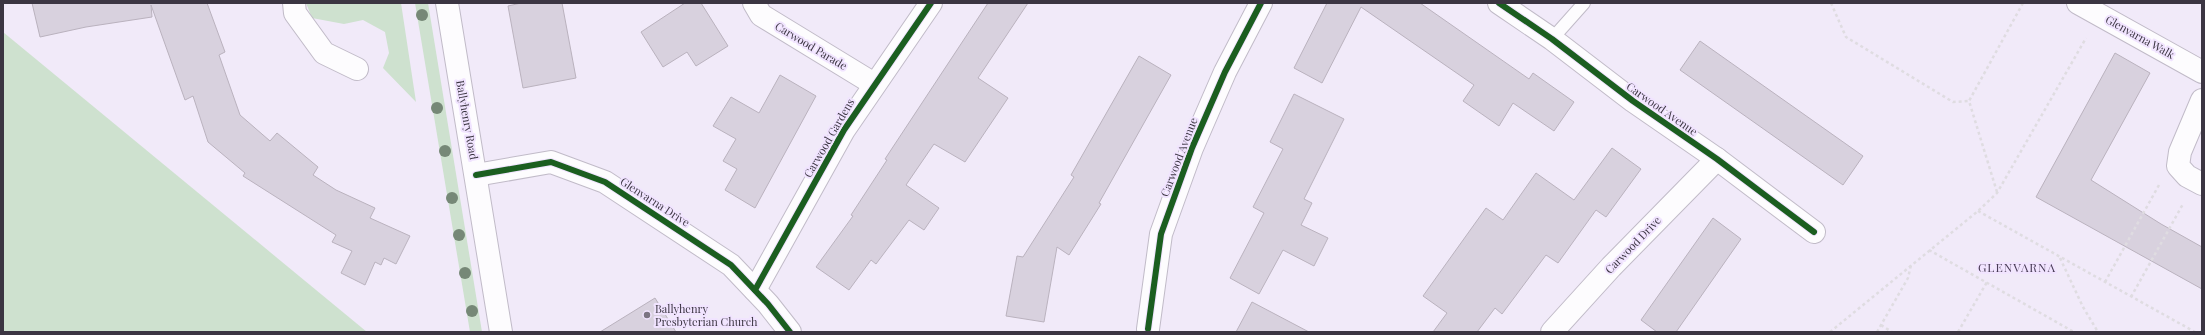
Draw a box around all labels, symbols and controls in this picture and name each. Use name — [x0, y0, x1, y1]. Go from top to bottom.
street label: Glenvarna Walk — [2103, 11, 2177, 62]
street label: Carwood Parade — [772, 18, 850, 73]
street label: Ballyhenry Road — [453, 79, 482, 161]
street label: Carwood Avenue — [1624, 79, 1701, 139]
street label: Carwood Gardens — [800, 95, 857, 180]
street label: Carwood Avenue — [1157, 115, 1201, 198]
street label: Glenvarna Drive — [618, 174, 693, 230]
street label: Carwood Drive — [1601, 212, 1664, 277]
district label: GLENVARNA — [1978, 259, 2056, 275]
place label: Ballyhenry Presbyterian Church — [655, 301, 758, 329]
marker: Ballyhenry Presbyterian Church — [642, 310, 652, 320]

